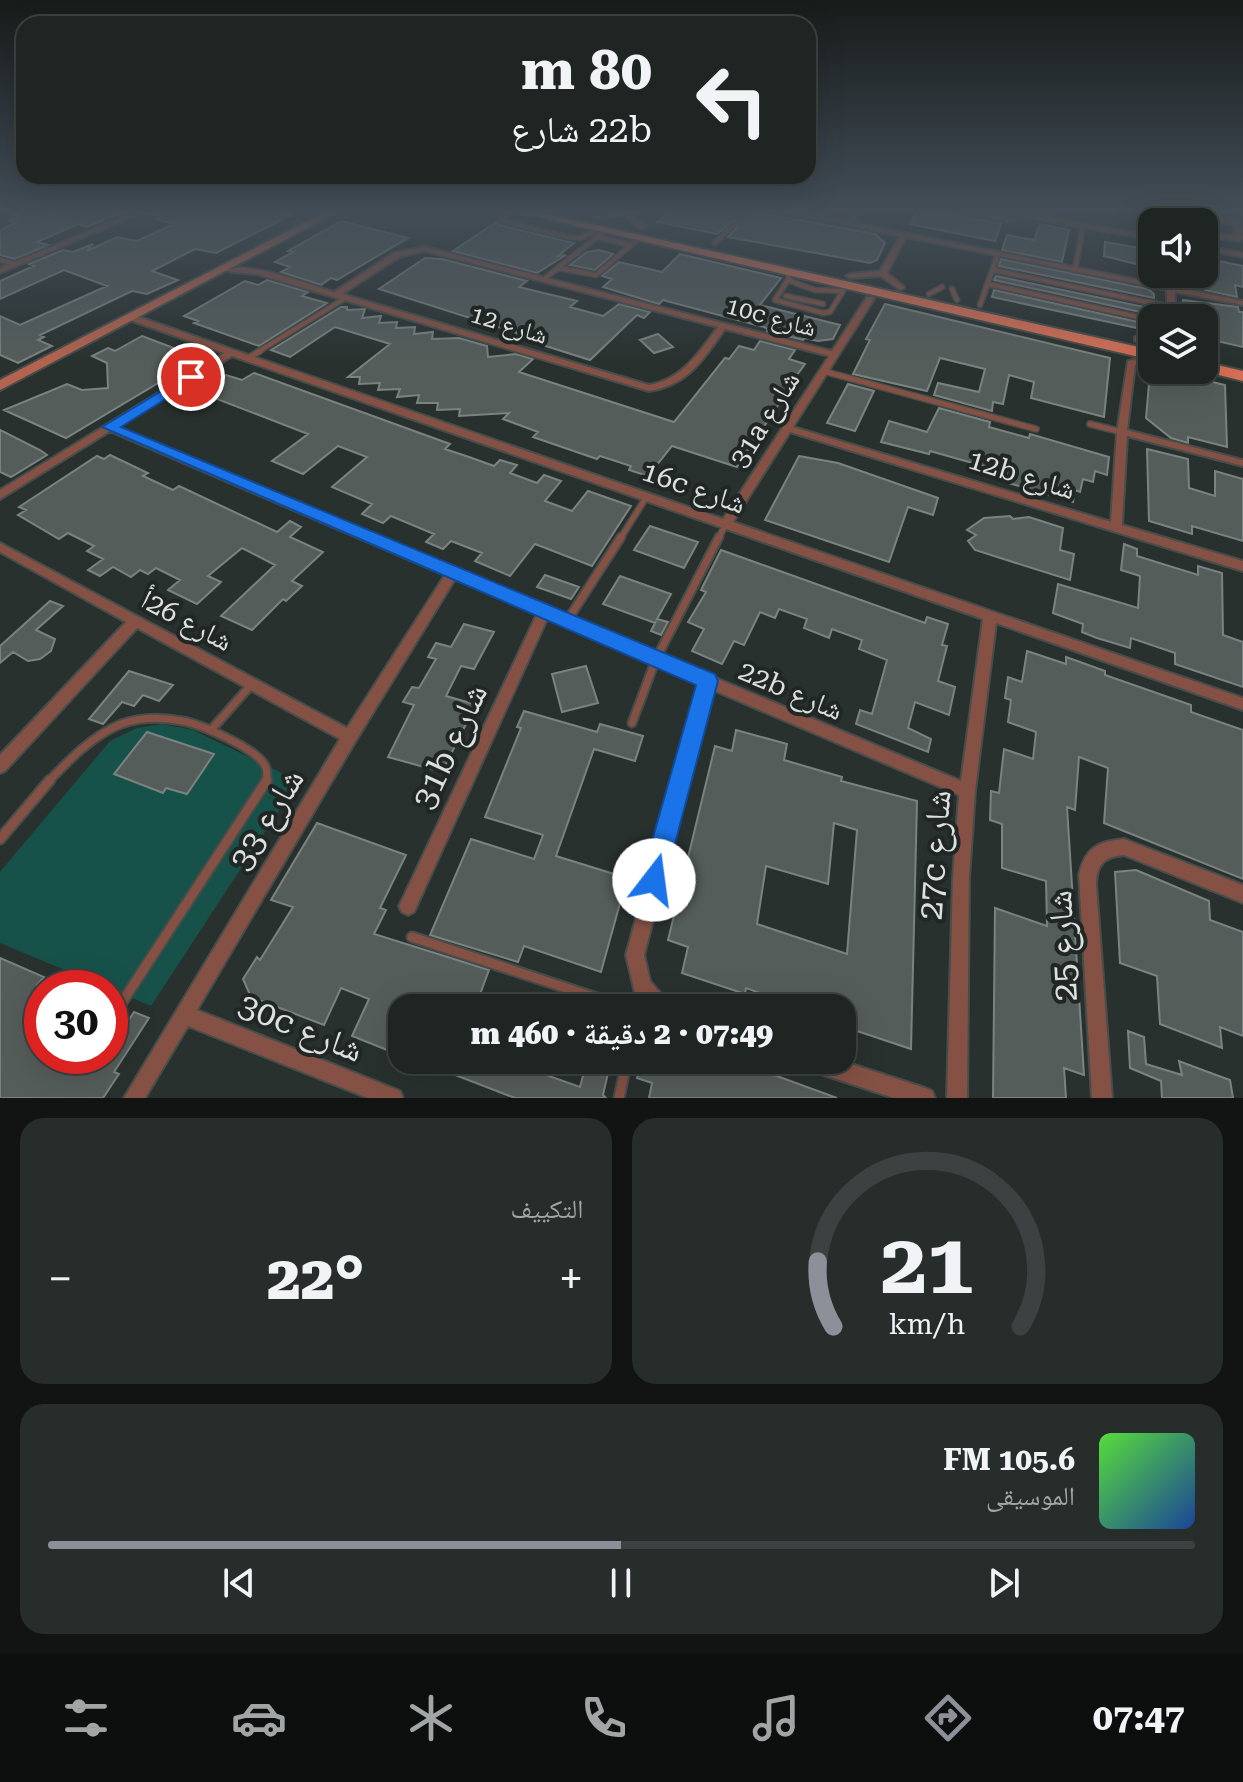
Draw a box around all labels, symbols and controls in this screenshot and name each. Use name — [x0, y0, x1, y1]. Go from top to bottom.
text: 80 m — [521, 37, 652, 103]
icon: left — [680, 48, 784, 152]
text: 22b شارع — [511, 109, 652, 151]
map controls — [1138, 208, 1218, 384]
button: sound — [1138, 208, 1218, 288]
street label: 10c شارع — [723, 292, 819, 343]
street label: شارع 12 — [467, 300, 551, 351]
button: layers — [1138, 304, 1218, 384]
pin — [157, 343, 225, 411]
icon: arrive — [169, 355, 213, 399]
street label: 31a شارع — [722, 365, 808, 474]
street label: 12b شارع — [964, 443, 1079, 507]
street label: 16c شارع — [637, 454, 750, 521]
street label: شارع 26أ — [135, 582, 238, 659]
street label: 22b شارع — [733, 654, 848, 728]
street label: 31b شارع — [403, 677, 497, 816]
street label: شارع 33 — [220, 761, 314, 878]
street label: 27c شارع — [910, 789, 960, 922]
position arrow — [612, 838, 696, 922]
street label: شارع 25 — [1039, 889, 1087, 1003]
speed limit sign: 30 — [24, 970, 128, 1074]
street label: 30c شارع — [232, 984, 369, 1072]
text: 07:49 · 2 دقيقة · 460 m — [471, 1016, 773, 1051]
text: التكييف — [511, 1194, 584, 1224]
text: 21 — [881, 1216, 974, 1313]
text: 22° — [267, 1243, 364, 1314]
text: − — [48, 1253, 73, 1305]
text: + — [559, 1253, 583, 1305]
text: km/h — [889, 1307, 966, 1341]
text: 105.6 FM — [943, 1442, 1075, 1477]
text: الموسيقى — [986, 1481, 1075, 1511]
icon: previous — [217, 1561, 261, 1605]
icon: pause — [599, 1561, 643, 1605]
icon: next — [982, 1561, 1026, 1605]
icon: filters — [58, 1690, 114, 1746]
icon: car — [231, 1690, 287, 1746]
icon: climate — [403, 1690, 459, 1746]
icon: phone — [576, 1690, 632, 1746]
icon: music — [748, 1690, 804, 1746]
icon: directions — [920, 1690, 976, 1746]
text: 07:47 — [1093, 1697, 1185, 1739]

